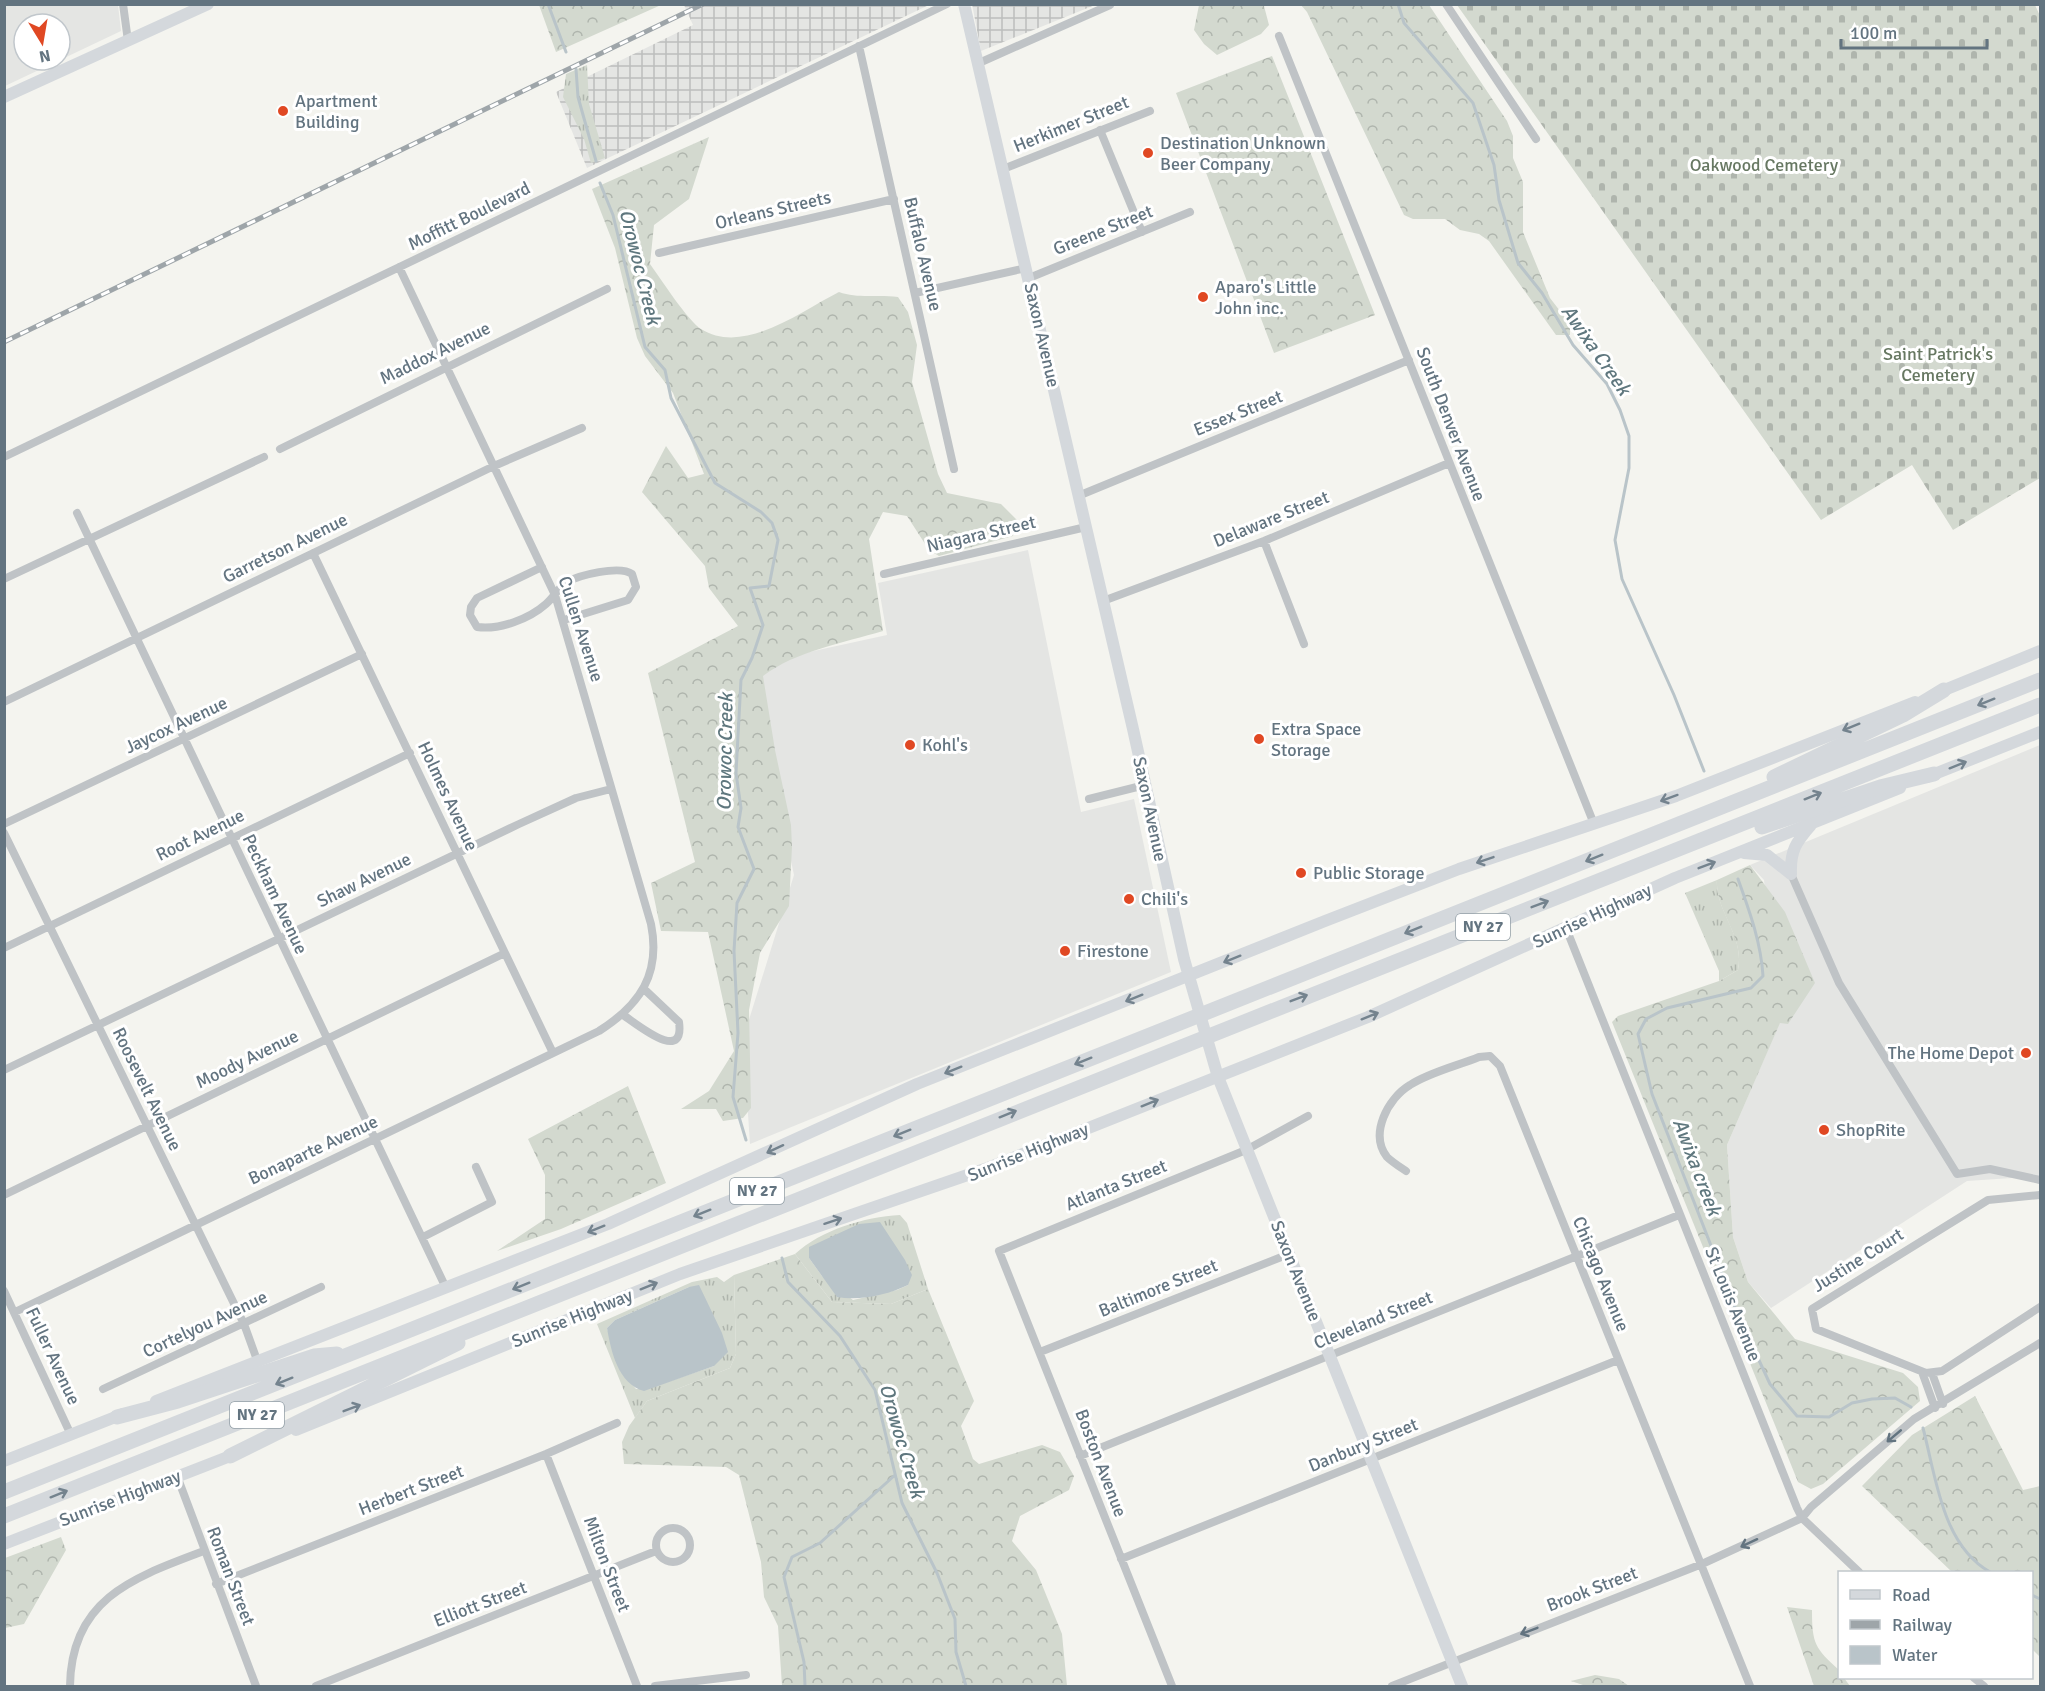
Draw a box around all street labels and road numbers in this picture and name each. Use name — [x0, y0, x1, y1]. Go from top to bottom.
street label: Herkimer Street — [1010, 91, 1132, 157]
street label: Moffitt Boulevard — [404, 177, 534, 255]
street label: Orleans Streets — [713, 186, 833, 234]
street label: Buffalo Avenue — [899, 195, 947, 313]
street label: Greene Street — [1050, 200, 1156, 260]
street label: Saxon Avenue — [1019, 281, 1065, 389]
street label: Maddox Avenue — [376, 317, 494, 389]
street label: South Denver Avenue — [1411, 344, 1491, 504]
street label: Essex Street — [1190, 385, 1286, 441]
street label: Delaware Street — [1210, 486, 1332, 552]
street label: Garretson Avenue — [219, 508, 351, 588]
street label: Niagara Street — [924, 511, 1038, 557]
street label: Cullen Avenue — [554, 573, 608, 685]
street label: Jaycox Avenue — [121, 692, 231, 758]
street label: Holmes Avenue — [413, 738, 483, 854]
street label: Saxon Avenue — [1128, 755, 1172, 863]
street label: Root Avenue — [152, 804, 248, 866]
street label: Peckham Avenue — [238, 831, 312, 957]
street label: Shaw Avenue — [313, 848, 415, 912]
street label: Sunrise Highway — [1529, 879, 1655, 953]
road number: NY 27 — [1456, 914, 1510, 940]
street label: Roosevelt Avenue — [108, 1024, 186, 1154]
street label: Moody Avenue — [192, 1025, 302, 1093]
street label: Bonaparte Avenue — [245, 1110, 381, 1190]
street label: Sunrise Highway — [964, 1118, 1092, 1186]
street label: Atlanta Street — [1062, 1155, 1170, 1215]
road number: NY 27 — [730, 1178, 784, 1204]
street label: Chicago Avenue — [1568, 1213, 1634, 1335]
street label: Saxon Avenue — [1266, 1217, 1326, 1325]
street label: Justine Court — [1808, 1223, 1908, 1297]
street label: St Louis Avenue — [1700, 1244, 1766, 1364]
street label: Baltimore Street — [1095, 1254, 1221, 1322]
street label: Sunrise Highway — [508, 1284, 636, 1352]
street label: Cortelyou Avenue — [139, 1286, 271, 1362]
street label: Cleveland Street — [1310, 1286, 1436, 1354]
street label: Fuller Avenue — [21, 1304, 85, 1408]
road number: NY 27 — [230, 1402, 284, 1428]
street label: Boston Avenue — [1070, 1406, 1132, 1520]
street label: Danbury Street — [1305, 1413, 1421, 1477]
street label: Herbert Street — [356, 1460, 466, 1520]
street label: Sunrise Highway — [56, 1464, 184, 1531]
street label: Milton Street — [579, 1513, 635, 1615]
street label: Roman Street — [202, 1523, 260, 1629]
street label: Brook Street — [1543, 1562, 1641, 1616]
street label: Elliott Street — [430, 1576, 530, 1632]

